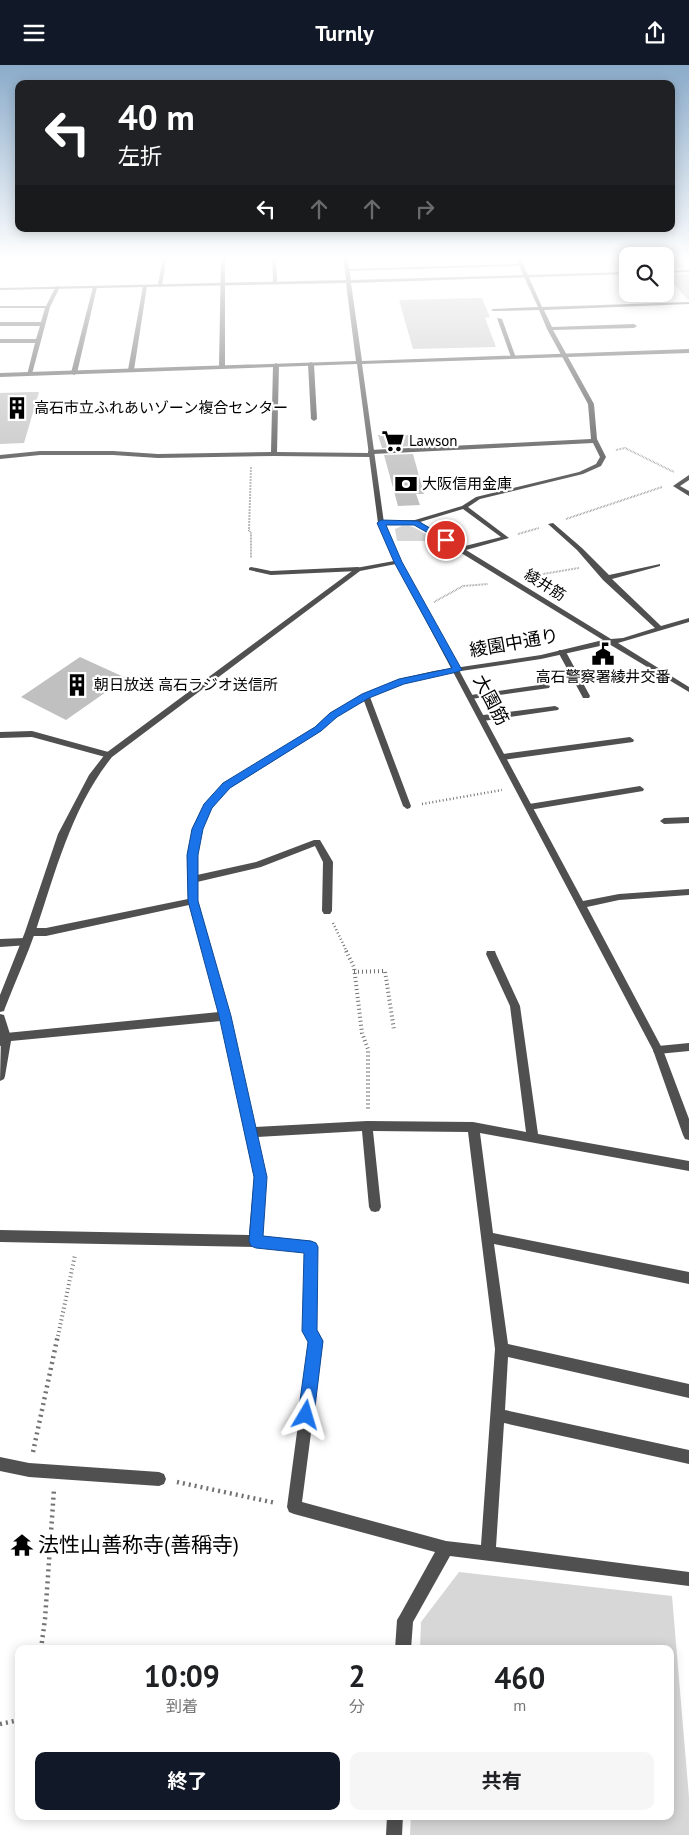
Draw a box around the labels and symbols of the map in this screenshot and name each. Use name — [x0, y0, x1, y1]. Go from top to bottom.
building icon: 高石市立ふれあいゾーン複合センター — [4, 395, 30, 421]
place label: 高石市立ふれあいゾーン複合センター — [34, 398, 288, 417]
supermarket icon: Lawson — [380, 428, 406, 454]
place label: Lawson — [409, 431, 457, 450]
bank icon: 大阪信用金庫 — [393, 471, 419, 497]
place label: 大阪信用金庫 — [422, 474, 512, 493]
pin — [425, 519, 467, 561]
street label: 綾井筋 — [521, 565, 569, 605]
street label: 綾園中通り — [468, 623, 560, 662]
public building icon: 高石警察署綾井交番 — [590, 641, 616, 667]
place label: 高石警察署綾井交番 — [535, 667, 671, 686]
street label: 大園筋 — [469, 671, 514, 729]
building icon: 朝日放送 高石ラジオ送信所 — [64, 672, 90, 698]
place label: 朝日放送 高石ラジオ送信所 — [94, 675, 278, 694]
position arrow — [279, 1388, 331, 1440]
place label: 法性山善称寺(善稱寺) — [38, 1531, 239, 1558]
temple icon: 法性山善称寺(善稱寺) — [9, 1532, 35, 1558]

